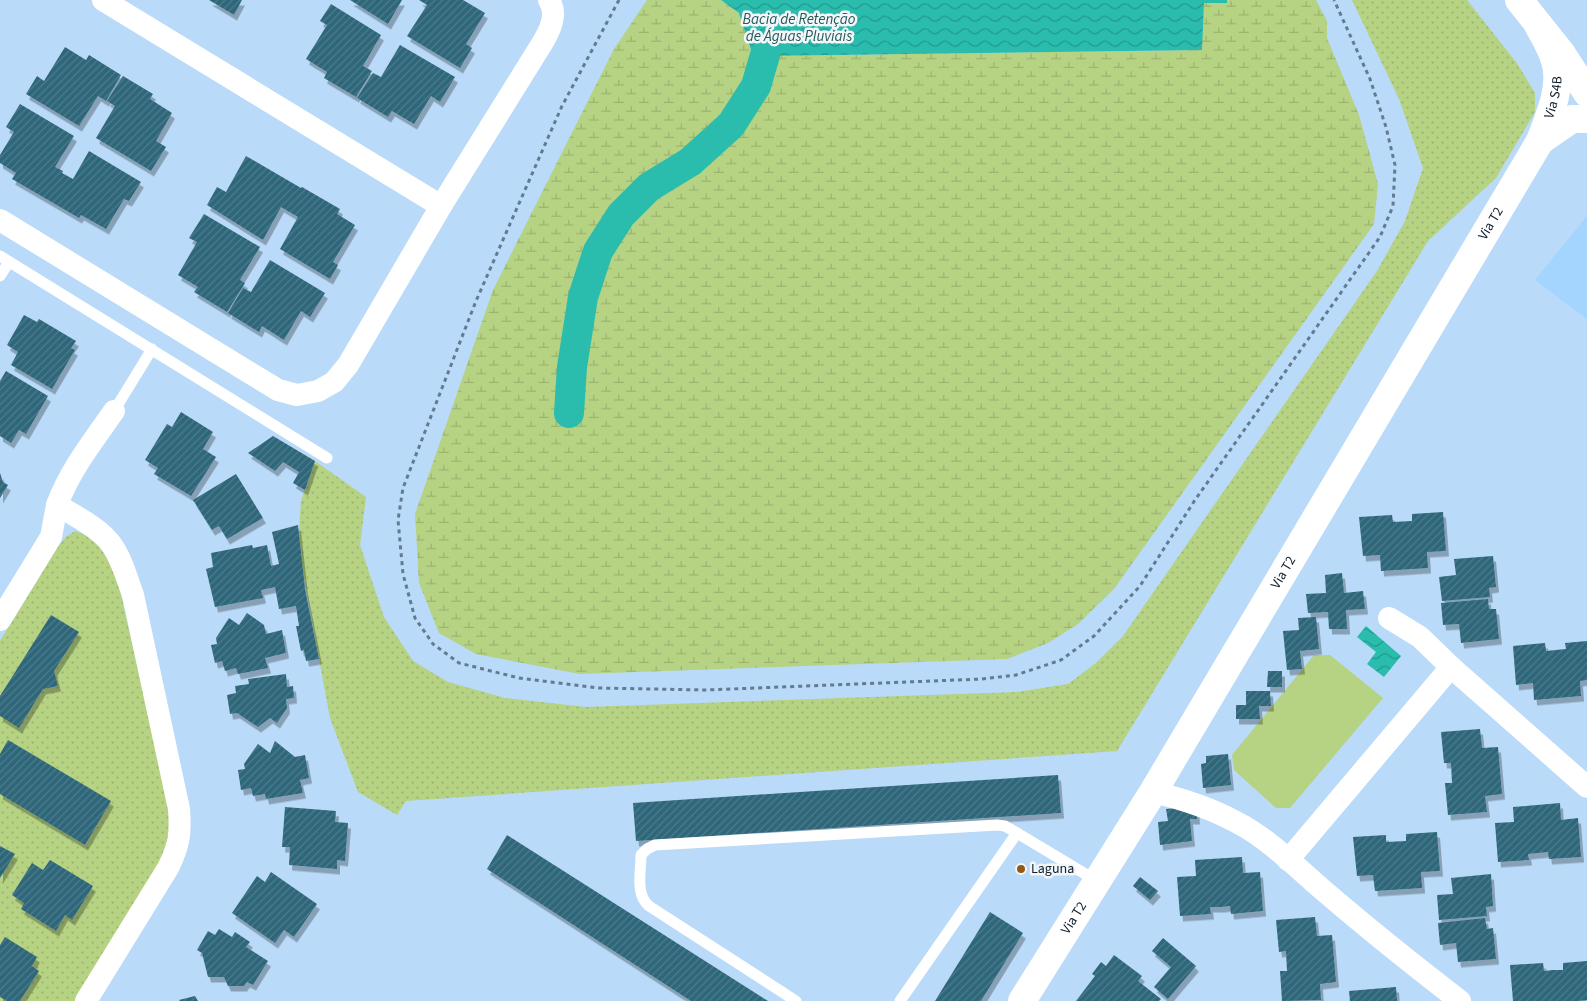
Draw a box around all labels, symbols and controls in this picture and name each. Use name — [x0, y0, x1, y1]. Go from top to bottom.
water label: Bacia de Retenção de Águas Pluviais — [743, 9, 856, 47]
street label: Via S4B — [1539, 76, 1567, 121]
street label: Via T2 — [1473, 203, 1509, 244]
street label: Via T2 — [1266, 552, 1301, 593]
place label: Laguna — [1031, 859, 1074, 879]
marker: Laguna — [1015, 863, 1027, 875]
street label: Via T2 — [1056, 898, 1092, 938]

